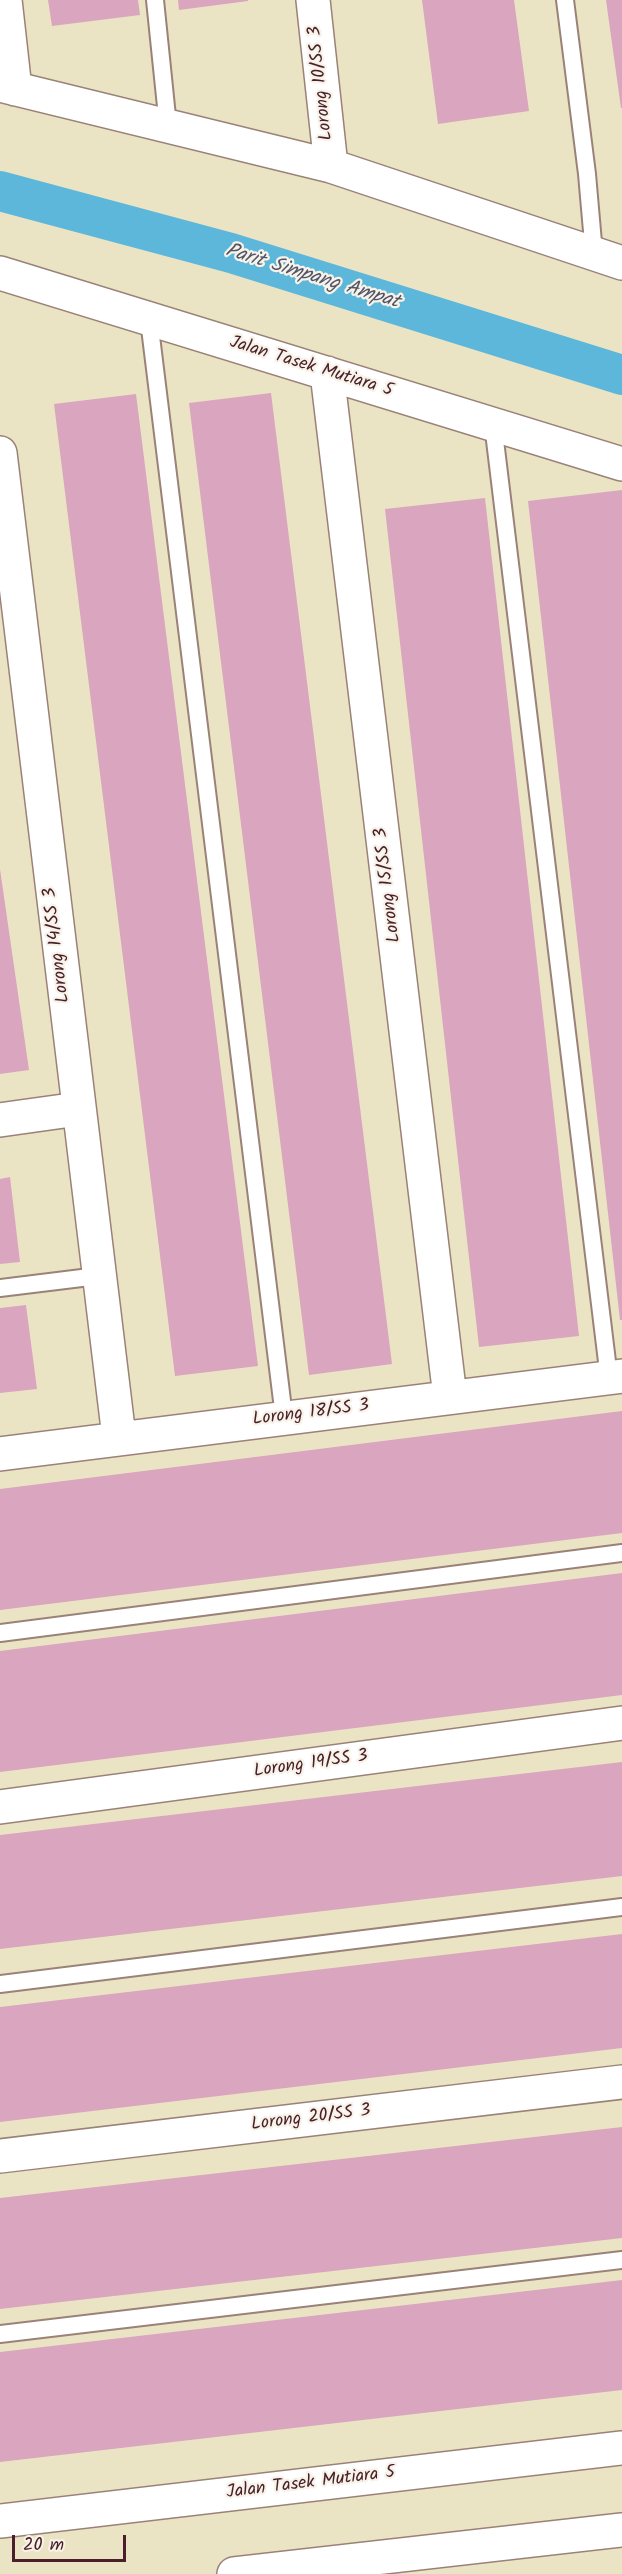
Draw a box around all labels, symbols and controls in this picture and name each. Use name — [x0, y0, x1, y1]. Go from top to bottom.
street label: Lorong 10/SS 3 — [305, 25, 339, 141]
water label: Parit Simpang Ampat — [222, 240, 402, 316]
street label: Jalan Tasek Mutiara 5 — [227, 333, 395, 403]
street label: Lorong 15/SS 3 — [371, 826, 407, 944]
street label: Lorong 14/SS 3 — [40, 886, 76, 1004]
street label: Lorong 18/SS 3 — [252, 1396, 370, 1432]
street label: Lorong 19/SS 3 — [253, 1746, 369, 1784]
street label: Lorong 20/SS 3 — [250, 2101, 372, 2137]
street label: Jalan Tasek Mutiara 5 — [225, 2463, 397, 2505]
scale bar — [15, 2523, 129, 2561]
text: 20 m — [23, 2531, 64, 2560]

